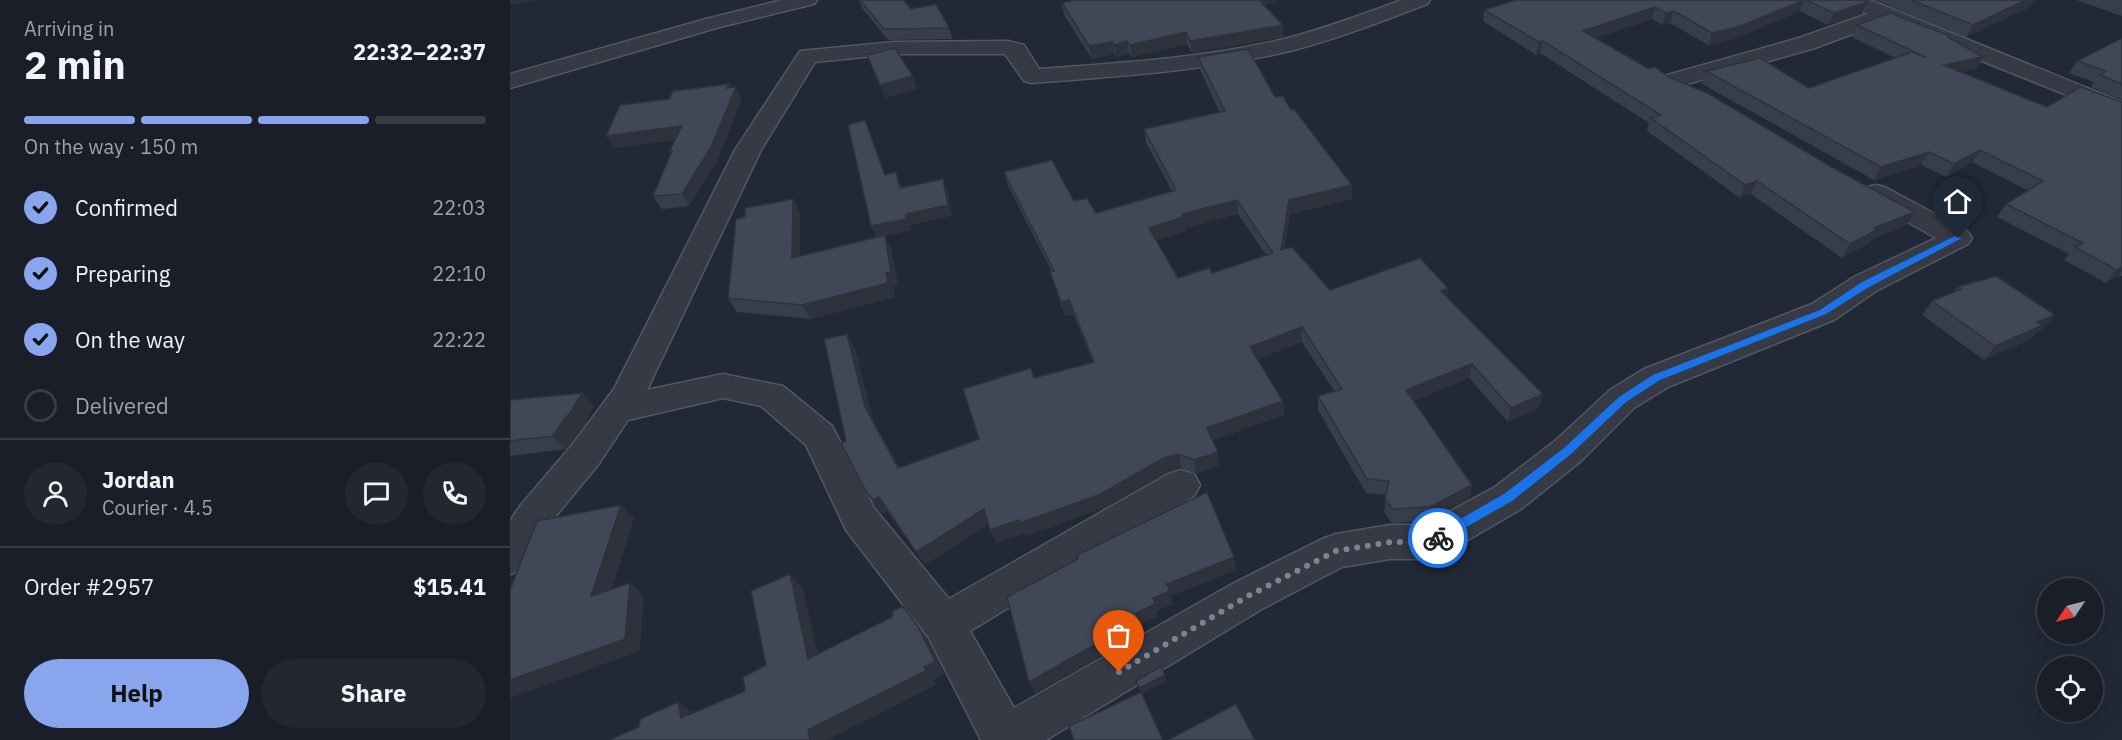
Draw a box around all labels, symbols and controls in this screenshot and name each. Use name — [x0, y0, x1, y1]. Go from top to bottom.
text: Arriving in — [24, 15, 114, 42]
text: 22:32–22:37 — [353, 37, 486, 66]
text: 2 min — [24, 39, 126, 90]
text: On the way · 150 m — [24, 133, 198, 160]
pin — [1932, 176, 1983, 238]
icon: home — [1941, 185, 1974, 218]
icon: check — [24, 191, 57, 224]
text: Confirmed — [75, 193, 178, 222]
text: 22:03 — [432, 194, 486, 221]
icon: check — [24, 257, 57, 290]
text: Preparing — [75, 259, 170, 288]
text: 22:10 — [432, 260, 486, 287]
icon: check — [24, 323, 57, 356]
text: On the way — [75, 325, 185, 354]
text: 22:22 — [432, 326, 486, 353]
text: Delivered — [75, 391, 169, 420]
button: person — [24, 462, 87, 525]
button: chat — [345, 462, 408, 525]
button: phone — [423, 462, 486, 525]
text: Jordan — [102, 465, 175, 494]
text: Courier · 4.5 — [102, 494, 213, 521]
courier — [1408, 508, 1468, 568]
icon: bike — [1422, 522, 1455, 555]
text: Order #2957 — [24, 572, 154, 601]
text: $15.41 — [413, 572, 486, 601]
north arrow — [2037, 578, 2103, 644]
map controls — [2037, 578, 2103, 722]
pin — [1093, 610, 1144, 672]
icon: bag — [1102, 619, 1135, 652]
button: locate — [2037, 656, 2103, 722]
button: Help — [24, 659, 249, 728]
button: Share — [261, 659, 486, 728]

